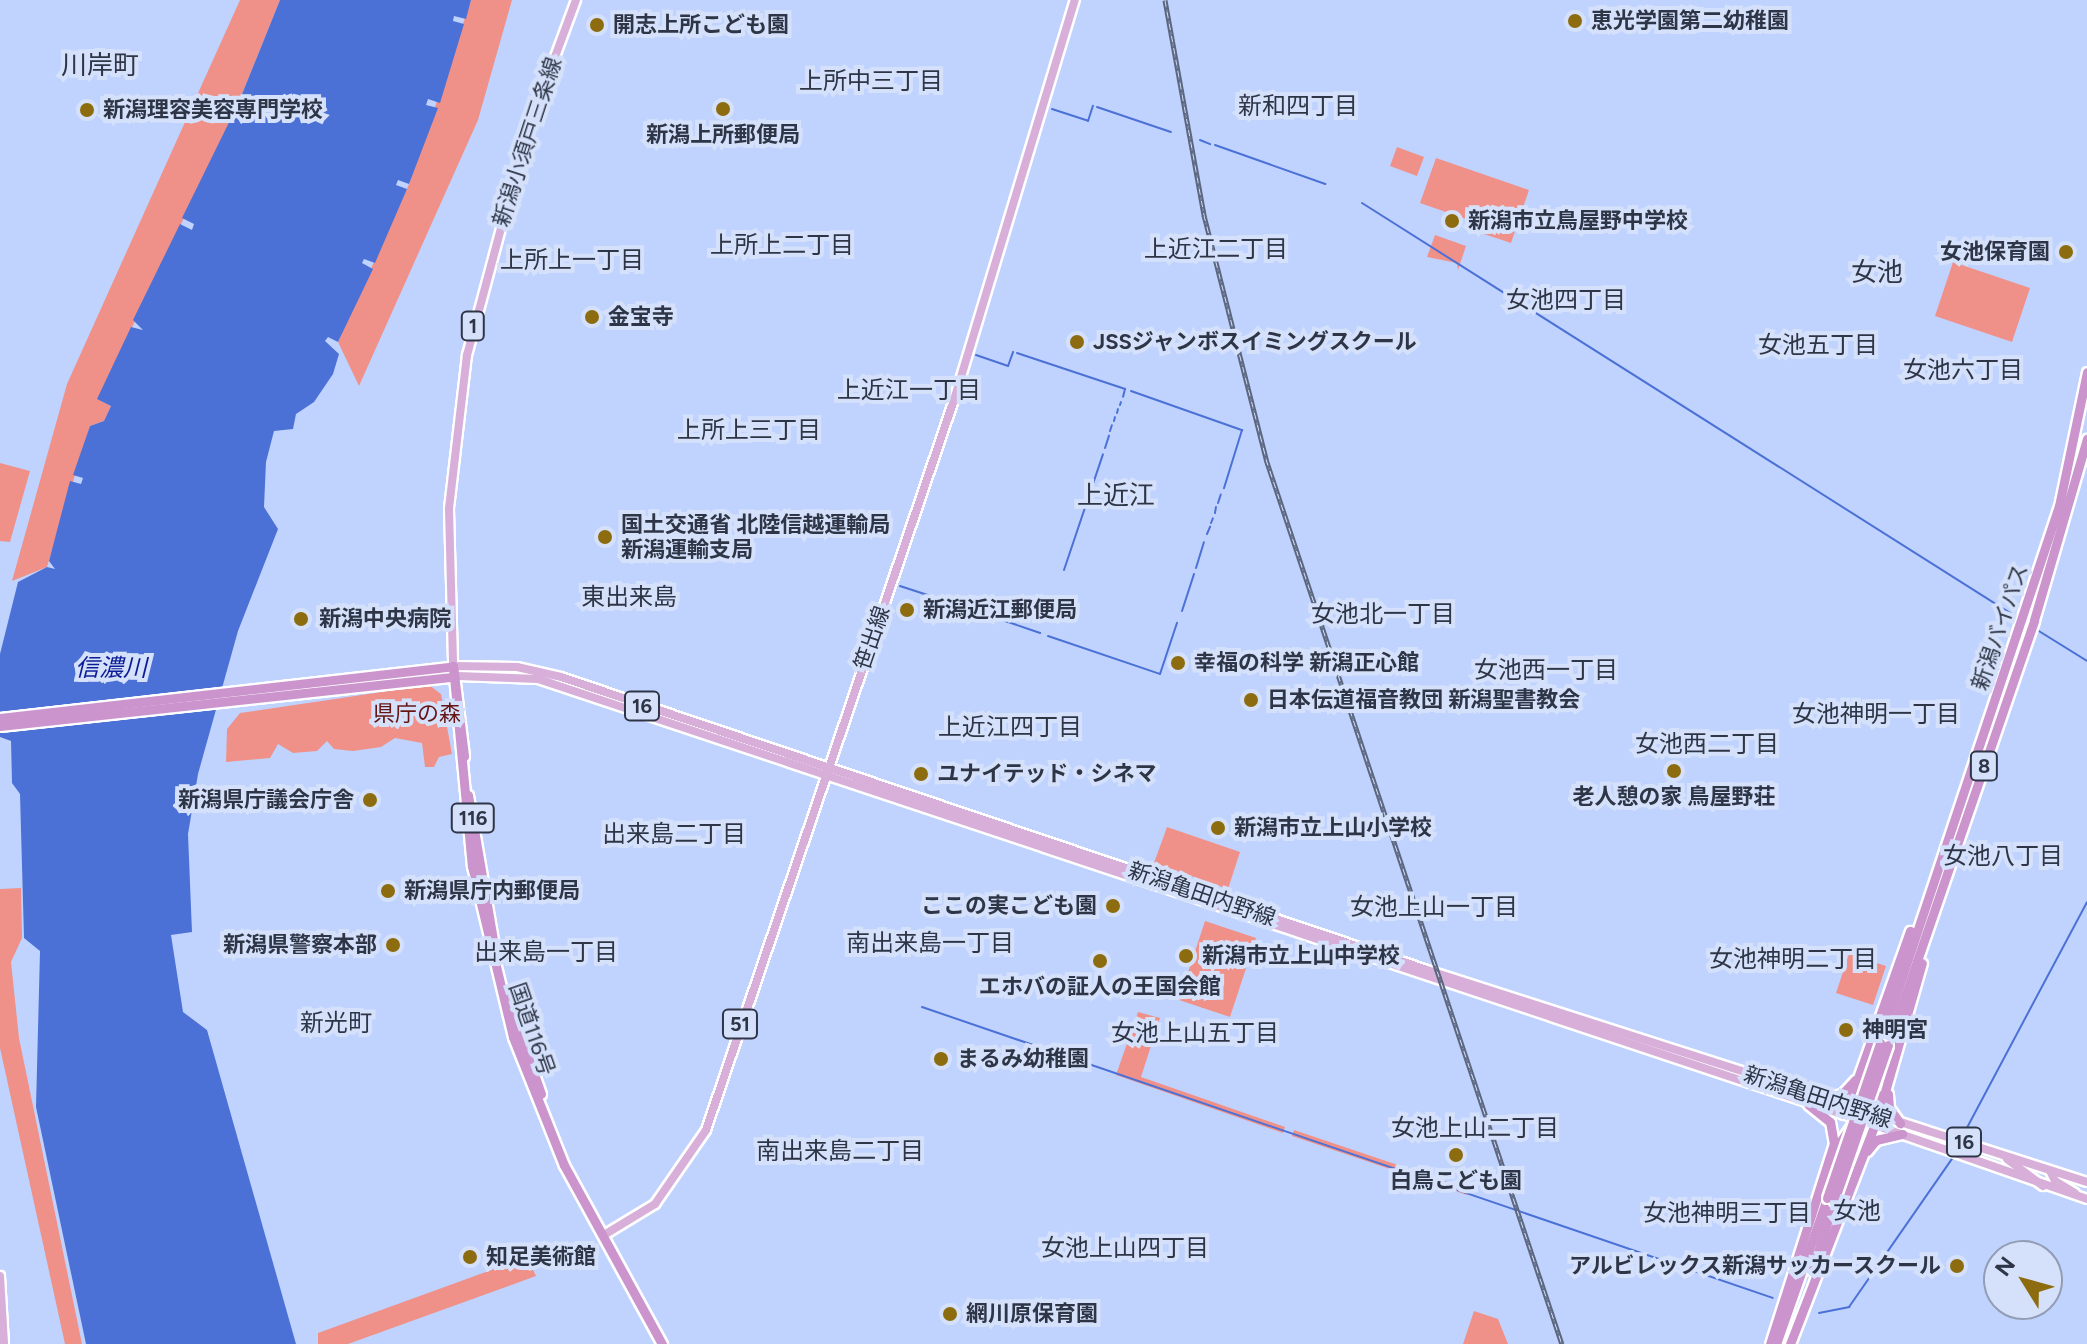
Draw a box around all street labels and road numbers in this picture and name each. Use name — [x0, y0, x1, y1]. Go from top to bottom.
street label: 新潟小須戸三条線 — [487, 54, 567, 230]
road number: 1 — [459, 310, 487, 342]
street label: 新潟バイパス — [1966, 560, 2034, 694]
street label: 笹出線 — [849, 603, 895, 673]
road number: 16 — [622, 690, 662, 722]
road number: 8 — [1968, 750, 2000, 782]
road number: 116 — [449, 802, 497, 834]
street label: 新潟亀田内野線 — [1125, 856, 1279, 932]
street label: 国道116号 — [504, 979, 560, 1079]
road number: 51 — [720, 1008, 760, 1040]
street label: 新潟亀田内野線 — [1741, 1061, 1895, 1133]
road number: 16 — [1944, 1126, 1984, 1158]

